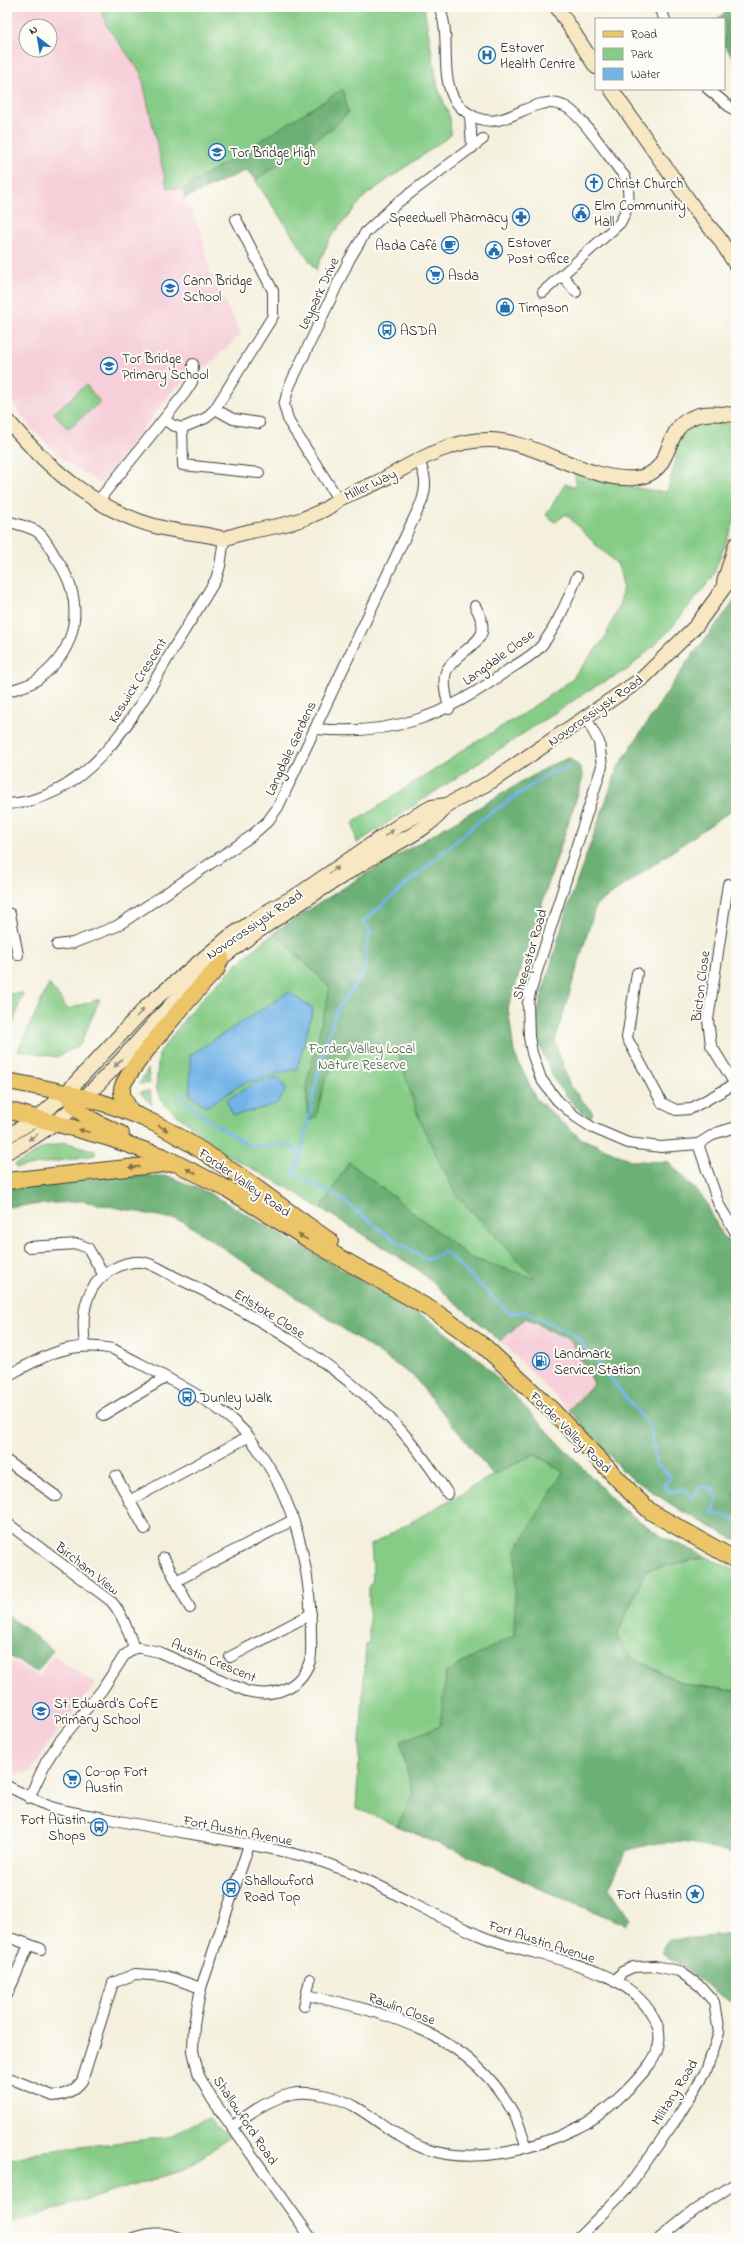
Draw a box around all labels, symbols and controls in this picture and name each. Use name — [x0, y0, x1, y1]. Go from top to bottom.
north arrow — [18, 18, 58, 58]
legend — [595, 18, 725, 90]
text: N — [26, 22, 41, 39]
text: Road — [631, 26, 657, 44]
place label: Estover Health Centre — [500, 38, 576, 75]
hospital icon: Estover Health Centre — [477, 45, 497, 65]
text: Park — [631, 46, 653, 64]
text: Water — [631, 66, 660, 84]
school or university icon: Tor Bridge High — [207, 142, 227, 162]
place label: Tor Bridge High — [230, 143, 316, 165]
church icon: Christ Church — [584, 173, 604, 193]
place label: Christ Church — [607, 174, 683, 195]
place label: Elm Community Hall — [594, 196, 686, 233]
public building icon: Elm Community Hall — [571, 203, 591, 223]
pharmacy icon: Speedwell Pharmacy — [511, 207, 531, 227]
place label: Speedwell Pharmacy — [389, 208, 508, 230]
place label: Estover Post Office — [507, 233, 570, 270]
cafe icon: Asda Café — [440, 235, 460, 255]
place label: Asda Café — [375, 236, 438, 257]
public building icon: Estover Post Office — [484, 240, 504, 260]
street label: Leypark Drive — [293, 253, 346, 334]
supermarket icon: Asda — [425, 265, 445, 285]
place label: Asda — [448, 266, 479, 287]
place label: Cann Bridge School — [183, 271, 253, 308]
school or university icon: Cann Bridge School — [160, 278, 180, 298]
shop icon: Timpson — [495, 297, 515, 317]
place label: Timpson — [518, 298, 568, 319]
bus stop icon: ASDA — [377, 320, 397, 340]
place label: ASDA — [400, 321, 437, 342]
place label: Tor Bridge Primary School — [122, 349, 209, 387]
school or university icon: Tor Bridge Primary School — [99, 356, 119, 376]
street label: Miller Way — [341, 464, 401, 508]
street label: Langdale Close — [459, 625, 540, 692]
street label: Keswick Crescent — [104, 634, 173, 728]
street label: Novorossiysk Road — [544, 670, 649, 753]
street label: Langdale Gardens — [260, 698, 323, 800]
one-way arrow — [384, 829, 394, 837]
one-way arrow — [329, 866, 339, 874]
street label: Novorossiysk Road — [202, 885, 308, 966]
street label: Sheepstor Road — [508, 907, 553, 1002]
street label: Bicton Close — [687, 949, 716, 1024]
one-way arrow — [135, 1008, 144, 1019]
park label: Forder Valley Local Nature Reserve — [308, 1039, 415, 1076]
one-way arrow — [113, 1058, 122, 1069]
one-way arrow — [157, 1125, 169, 1132]
one-way arrow — [78, 1128, 90, 1134]
one-way arrow — [28, 1133, 38, 1141]
street label: Forder Valley Road — [192, 1143, 295, 1224]
one-way arrow — [128, 1164, 140, 1170]
one-way arrow — [185, 1168, 197, 1174]
one-way arrow — [297, 1233, 309, 1240]
street label: Erlstoke Close — [230, 1284, 310, 1345]
place label: Landmark Service Station — [554, 1344, 640, 1381]
fuel station icon: Landmark Service Station — [531, 1351, 551, 1371]
bus stop icon: Dunley Walk — [177, 1387, 197, 1407]
street label: Forder Valley Road — [523, 1387, 616, 1480]
place label: Dunley Walk — [199, 1388, 273, 1410]
street label: Bircham View — [50, 1537, 124, 1601]
street label: Austin Crescent — [167, 1634, 260, 1689]
place label: St Edward's CofE Primary School — [54, 1694, 159, 1732]
school or university icon: St Edward's CofE Primary School — [31, 1701, 51, 1721]
place label: Co-op Fort Austin — [85, 1762, 148, 1799]
supermarket icon: Co-op Fort Austin — [62, 1769, 82, 1789]
place label: Fort Austin Shops — [20, 1810, 86, 1847]
street label: Fort Austin Avenue — [180, 1810, 295, 1852]
bus stop icon: Fort Austin Shops — [89, 1817, 109, 1837]
place label: Shallowford Road Top — [244, 1871, 314, 1908]
bus stop icon: Shallowford Road Top — [221, 1878, 241, 1898]
place icon: Fort Austin — [685, 1884, 705, 1904]
place label: Fort Austin — [616, 1885, 682, 1906]
street label: Fort Austin Avenue — [485, 1915, 598, 1970]
street label: Rawlin Close — [365, 1988, 439, 2032]
street label: Military Road — [647, 2056, 705, 2130]
street label: Shallowford Road — [207, 2072, 282, 2170]

